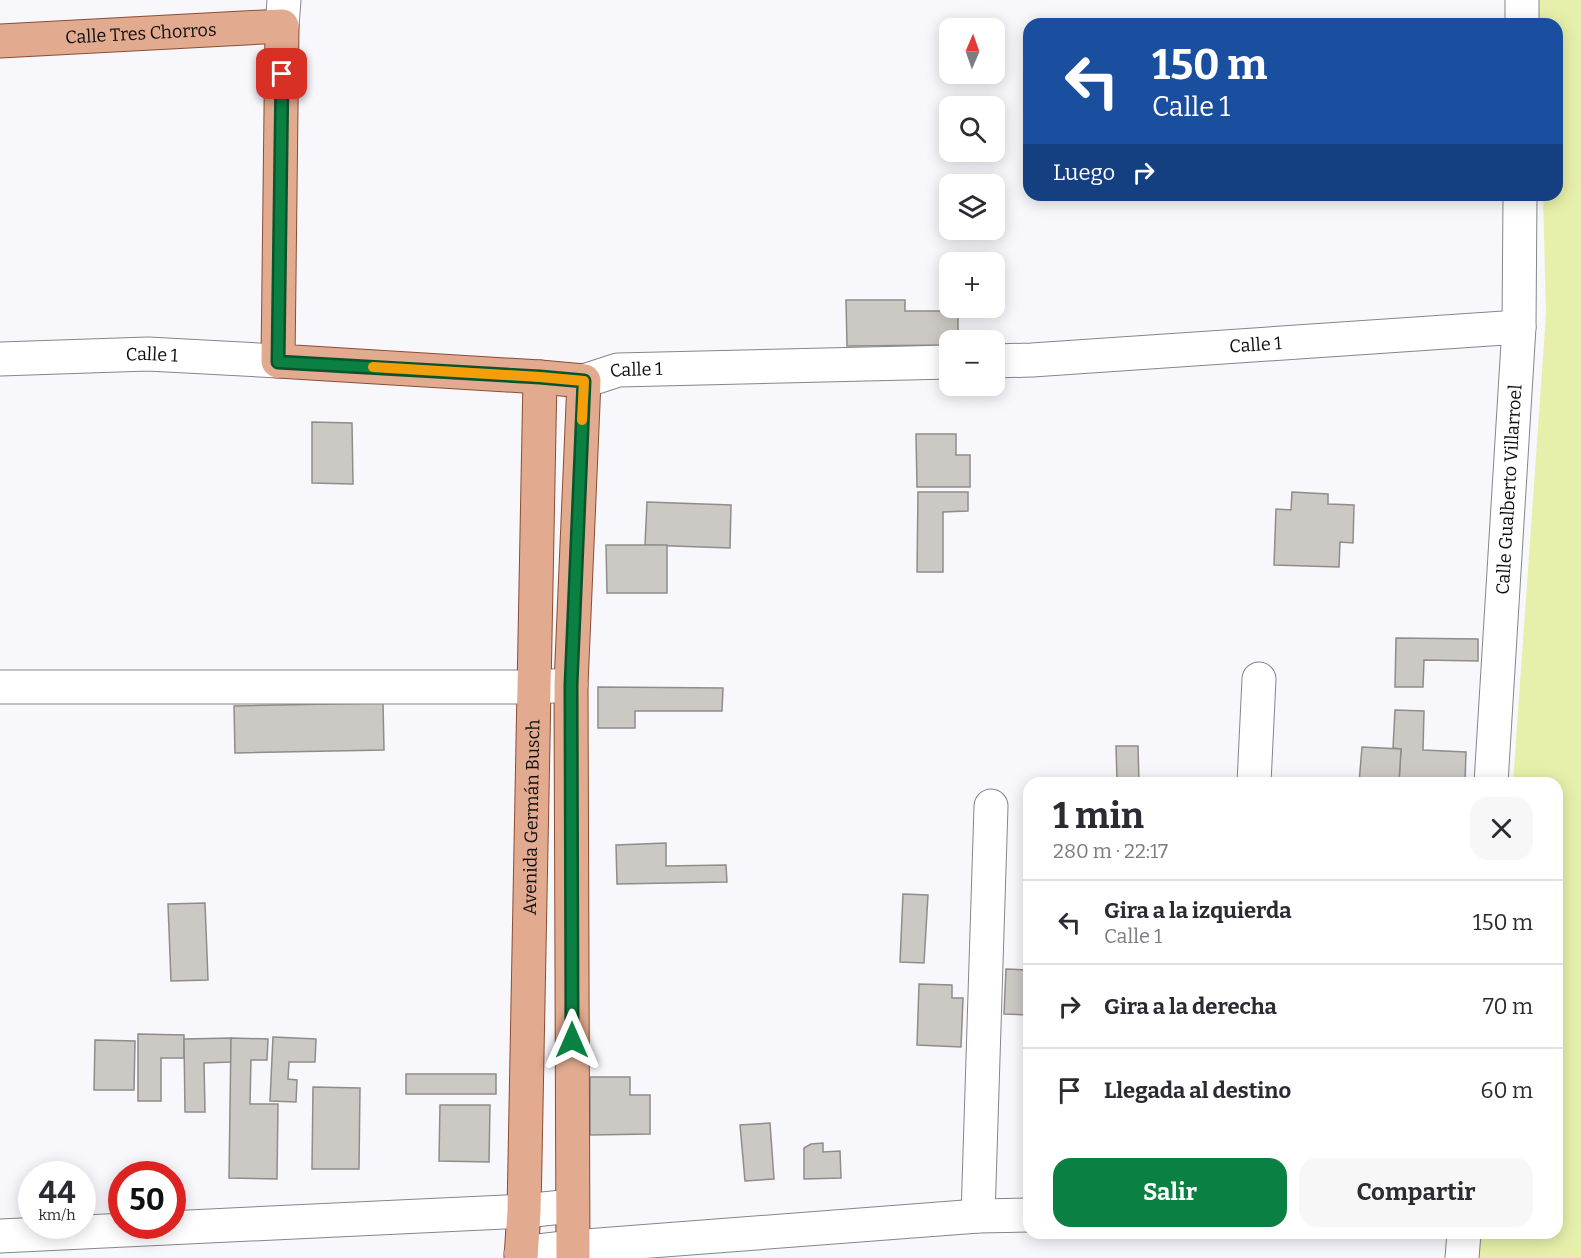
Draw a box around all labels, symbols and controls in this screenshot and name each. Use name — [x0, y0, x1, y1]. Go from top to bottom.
north arrow — [939, 18, 1005, 84]
map controls — [939, 18, 1005, 396]
street label: Calle Tres Chorros — [65, 19, 217, 49]
text: 150 m — [1152, 40, 1267, 90]
icon: left — [1053, 42, 1131, 120]
pin — [256, 48, 307, 99]
icon: arrive — [265, 57, 298, 90]
text: Calle 1 — [1152, 91, 1230, 123]
button: search — [939, 96, 1005, 162]
icon: right — [1127, 156, 1160, 189]
text: Luego — [1053, 159, 1115, 186]
button: layers — [939, 174, 1005, 240]
button: + — [939, 252, 1005, 318]
button: − — [939, 330, 1005, 396]
street label: Calle 1 — [1229, 332, 1283, 358]
street label: Calle 1 — [125, 343, 179, 367]
street label: Calle 1 — [607, 358, 663, 383]
street label: Calle Gualberto Villarroel — [1492, 384, 1526, 595]
street label: Avenida Germán Busch — [519, 719, 544, 915]
text: 1 min — [1053, 794, 1144, 838]
button: close — [1470, 797, 1533, 860]
text: 280 m · 22:17 — [1053, 839, 1168, 863]
text: Gira a la izquierda — [1104, 897, 1292, 924]
icon: left — [1053, 906, 1086, 939]
text: 150 m — [1473, 909, 1533, 936]
text: Calle 1 — [1104, 924, 1162, 948]
icon: right — [1053, 990, 1086, 1023]
text: Gira a la derecha — [1104, 993, 1277, 1020]
text: 70 m — [1483, 993, 1533, 1020]
position arrow — [540, 1008, 604, 1072]
icon: arrive — [1053, 1074, 1086, 1107]
text: Llegada al destino — [1104, 1077, 1291, 1104]
text: 60 m — [1481, 1077, 1533, 1104]
button: Salir — [1053, 1158, 1287, 1227]
button: Compartir — [1299, 1158, 1533, 1227]
speed limit sign: 50 — [108, 1161, 186, 1239]
text: 44 — [39, 1175, 75, 1211]
text: km/h — [38, 1206, 76, 1224]

